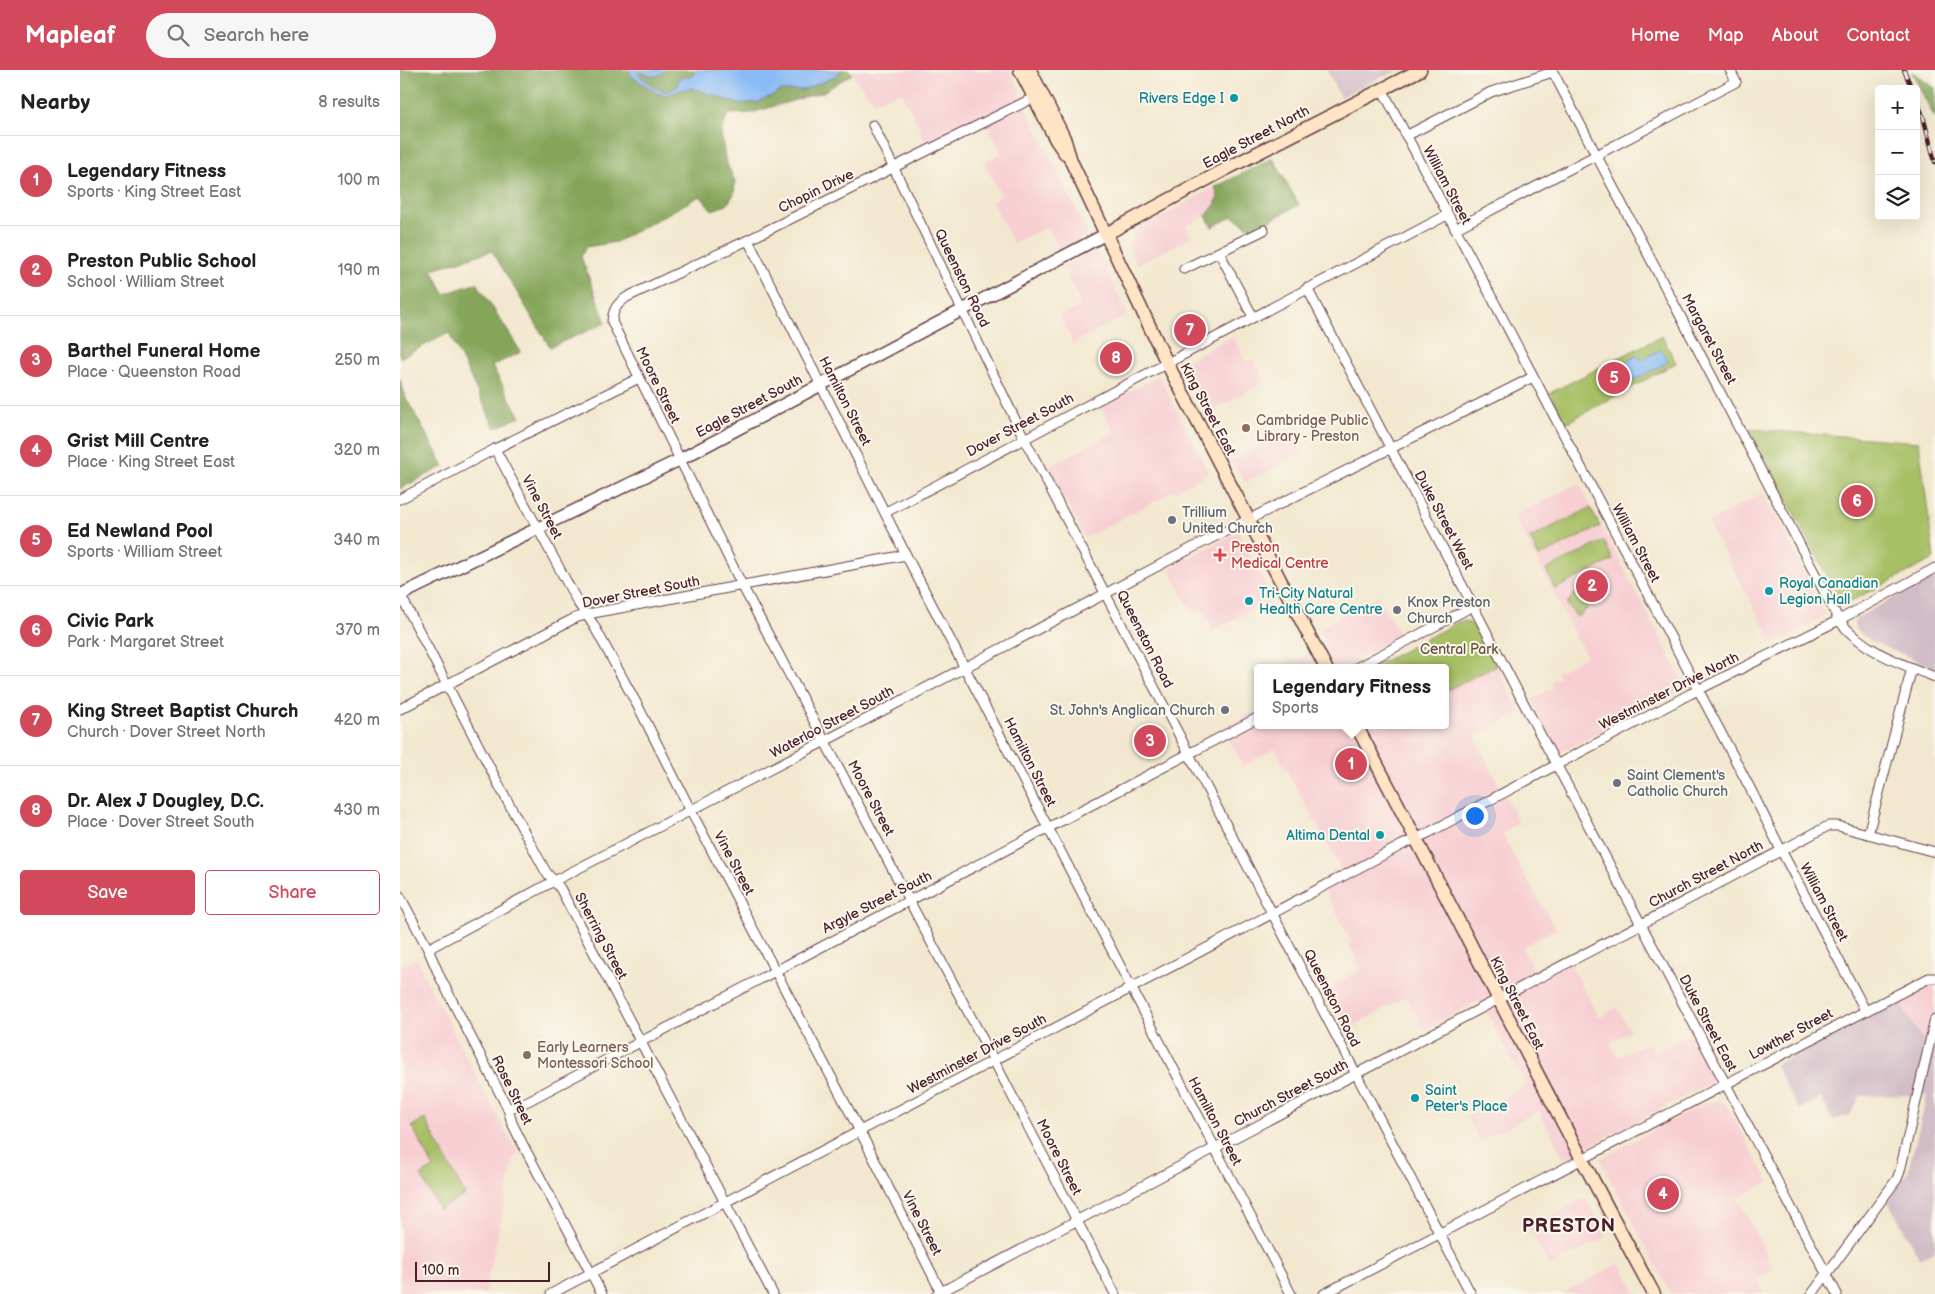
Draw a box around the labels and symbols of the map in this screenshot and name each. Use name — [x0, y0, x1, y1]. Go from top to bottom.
place label: Rivers Edge I — [1139, 90, 1224, 107]
marker: Rivers Edge I — [1228, 92, 1240, 104]
street label: Eagle Street North — [1200, 102, 1312, 172]
street label: William Street — [1419, 143, 1475, 228]
street label: Chopin Drive — [776, 165, 856, 217]
street label: Queenston Road — [931, 226, 993, 330]
street label: Margaret Street — [1678, 291, 1740, 388]
pin: 7 — [1174, 311, 1206, 349]
pin: 8 — [1100, 339, 1132, 377]
street label: Moore Street — [632, 344, 684, 427]
street label: Hamilton Street — [815, 354, 875, 449]
pin: 5 — [1598, 359, 1630, 397]
street label: King Street East — [1176, 360, 1240, 459]
street label: Eagle Street South — [693, 371, 805, 441]
street label: Dover Street South — [963, 389, 1077, 461]
place label: Cambridge Public Library - Preston — [1256, 412, 1368, 445]
marker: Cambridge Public Library - Preston — [1240, 422, 1252, 434]
street label: Duke Street West — [1411, 468, 1478, 573]
street label: Vine Street — [518, 472, 566, 543]
pin: 6 — [1841, 482, 1873, 520]
street label: William Street — [1608, 501, 1664, 586]
place label: Trillium United Church — [1182, 504, 1273, 537]
marker: Trillium United Church — [1166, 514, 1178, 526]
place label: Preston Medical Centre — [1231, 539, 1328, 572]
marker: Preston Medical Centre — [1213, 548, 1227, 562]
pin: 2 — [1576, 567, 1608, 605]
street label: Dover Street South — [581, 572, 701, 612]
place label: Royal Canadian Legion Hall — [1779, 575, 1878, 608]
place label: Tri-City Natural Health Care Centre — [1259, 585, 1383, 618]
marker: Royal Canadian Legion Hall — [1763, 585, 1775, 597]
street label: Queenston Road — [1113, 587, 1177, 691]
place label: Knox Preston Church — [1407, 594, 1490, 627]
marker: Tri-City Natural Health Care Centre — [1243, 595, 1255, 607]
marker: Knox Preston Church — [1391, 604, 1403, 616]
park label: Central Park — [1420, 641, 1498, 658]
street label: Westminster Drive North — [1596, 648, 1742, 734]
street label: Waterloo Street South — [767, 682, 897, 762]
place label: St. John's Anglican Church — [1050, 702, 1215, 719]
marker: St. John's Anglican Church — [1219, 704, 1231, 716]
street label: Hamilton Street — [1000, 715, 1060, 810]
pin: 3 — [1134, 722, 1166, 760]
pin: 1 — [1335, 745, 1367, 783]
street label: Moore Street — [844, 757, 898, 839]
place label: Saint Clement's Catholic Church — [1627, 767, 1728, 800]
marker: Saint Clement's Catholic Church — [1611, 777, 1623, 789]
your location — [1462, 803, 1488, 829]
place label: Altima Dental — [1286, 827, 1370, 844]
street label: Vine Street — [710, 828, 758, 899]
marker: Altima Dental — [1374, 829, 1386, 841]
street label: Church Street North — [1646, 837, 1766, 911]
street label: William Street — [1796, 860, 1852, 945]
street label: Argyle Street South — [819, 867, 935, 937]
street label: Sherring Street — [571, 890, 631, 983]
street label: Queenston Road — [1300, 946, 1364, 1050]
street label: King Street East — [1486, 954, 1548, 1053]
street label: Duke Street East — [1675, 972, 1741, 1075]
street label: Lowther Street — [1746, 1004, 1836, 1063]
street label: Westminster Drive South — [905, 1010, 1050, 1098]
place label: Early Learners Montessori School — [537, 1039, 653, 1072]
marker: Early Learners Montessori School — [521, 1049, 533, 1061]
street label: Rose Street — [488, 1053, 536, 1128]
street label: Church Street South — [1231, 1056, 1351, 1130]
street label: Hamilton Street — [1185, 1074, 1246, 1169]
place label: Saint Peter's Place — [1425, 1082, 1508, 1115]
marker: Saint Peter's Place — [1409, 1092, 1421, 1104]
street label: Moore Street — [1033, 1116, 1086, 1198]
pin: 4 — [1647, 1175, 1679, 1213]
street label: Vine Street — [899, 1188, 946, 1259]
district label: PRESTON — [1522, 1215, 1616, 1238]
scale bar — [415, 1259, 550, 1282]

